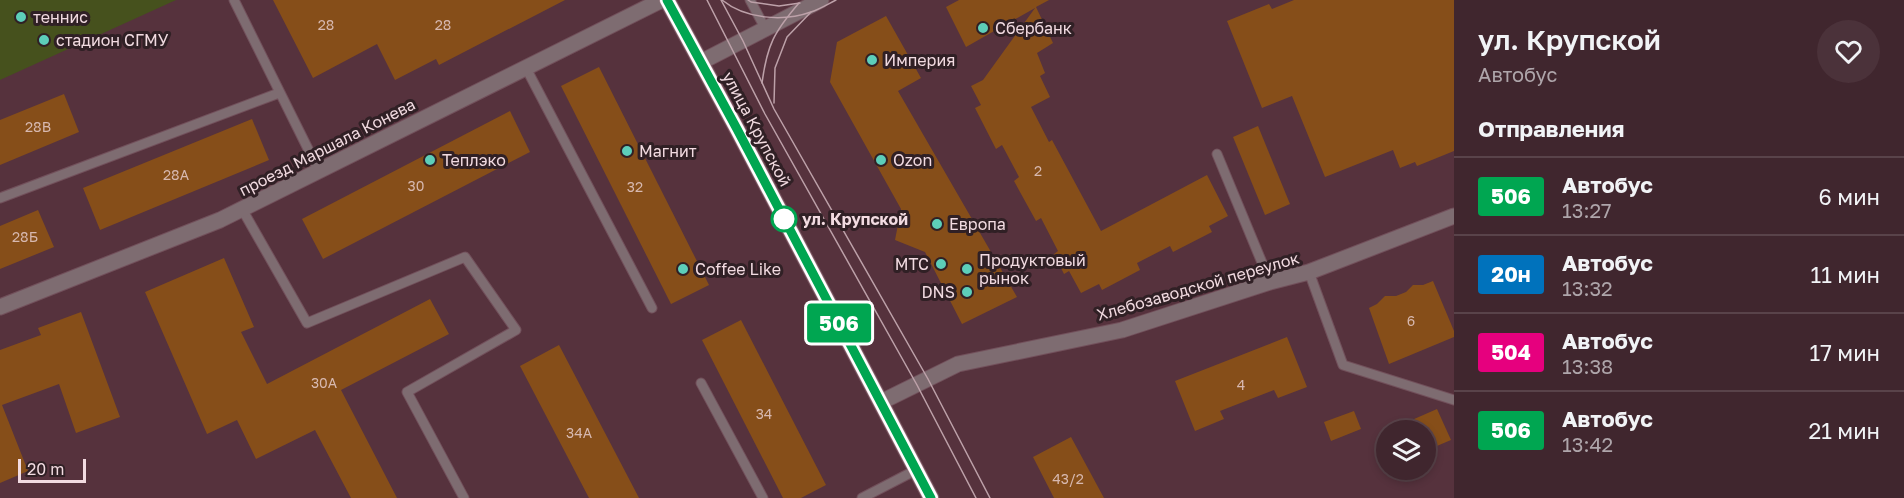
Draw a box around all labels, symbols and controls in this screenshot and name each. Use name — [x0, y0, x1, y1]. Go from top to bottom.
place label: теннис — [33, 7, 88, 27]
marker: теннис — [14, 10, 28, 24]
house number: 28 — [318, 16, 334, 33]
house number: 28 — [435, 16, 451, 33]
place label: Сбербанк — [995, 18, 1072, 38]
button: heart — [1817, 20, 1880, 83]
marker: Сбербанк — [976, 21, 990, 35]
text: ул. Крупской — [1478, 23, 1661, 56]
place label: стадион СГМУ — [56, 30, 169, 50]
marker: стадион СГМУ — [37, 33, 51, 47]
place label: Империя — [884, 50, 955, 70]
marker: Империя — [865, 53, 879, 67]
text: Автобус — [1478, 62, 1557, 86]
street label: улица Крупской — [718, 68, 796, 190]
street label: проезд Маршала Конева — [236, 94, 418, 200]
text: Отправления — [1478, 115, 1624, 142]
house number: 28В — [25, 118, 51, 135]
place label: Магнит — [639, 141, 697, 161]
marker: Магнит — [620, 144, 634, 158]
place label: Теплэко — [442, 150, 506, 170]
place label: Ozon — [893, 150, 932, 170]
marker: Теплэко — [423, 153, 437, 167]
marker: Ozon — [874, 153, 888, 167]
house number: 2 — [1034, 162, 1042, 179]
house number: 28А — [163, 166, 190, 183]
text: Автобус — [1562, 171, 1653, 198]
house number: 30 — [408, 177, 424, 194]
house number: 32 — [627, 178, 643, 195]
text: 506 — [1491, 183, 1531, 209]
text: 6 мин — [1819, 183, 1880, 210]
text: 13:27 — [1562, 198, 1612, 222]
marker: ул. Крупской — [771, 206, 797, 232]
place label: ул. Крупской — [802, 209, 908, 229]
place label: Европа — [949, 214, 1006, 234]
marker: Европа — [930, 217, 944, 231]
house number: 28Б — [12, 228, 38, 245]
street label: Хлебозаводской переулок — [1094, 247, 1302, 325]
text: Автобус — [1562, 249, 1653, 276]
place label: Продуктовый рынок — [979, 250, 1086, 288]
place label: МТС — [895, 254, 929, 274]
marker: МТС — [934, 257, 948, 271]
place label: Coffee Like — [695, 259, 781, 279]
text: 20н — [1491, 261, 1531, 287]
text: 11 мин — [1810, 261, 1880, 288]
marker: Coffee Like — [676, 262, 690, 276]
marker: Продуктовый рынок — [960, 262, 974, 276]
text: 13:32 — [1562, 276, 1613, 300]
place label: DNS — [921, 282, 955, 302]
marker: DNS — [960, 285, 974, 299]
line badge: 506 — [804, 304, 874, 342]
text: 506 — [819, 310, 859, 336]
house number: 6 — [1407, 312, 1415, 329]
text: Автобус — [1562, 327, 1653, 354]
text: 504 — [1491, 339, 1531, 365]
text: 17 мин — [1809, 339, 1880, 366]
text: 13:38 — [1562, 354, 1613, 378]
house number: 30А — [311, 374, 338, 391]
house number: 4 — [1237, 376, 1245, 393]
house number: 34 — [756, 405, 772, 422]
text: Автобус — [1562, 405, 1653, 432]
text: 506 — [1491, 417, 1531, 443]
text: 21 мин — [1808, 417, 1880, 444]
map controls — [1376, 420, 1436, 480]
button: layers — [1376, 420, 1436, 480]
house number: 34А — [566, 424, 593, 441]
text: 13:42 — [1562, 432, 1613, 456]
scale bar — [18, 456, 86, 484]
text: 20 m — [27, 459, 64, 479]
house number: 43/2 — [1052, 470, 1084, 487]

